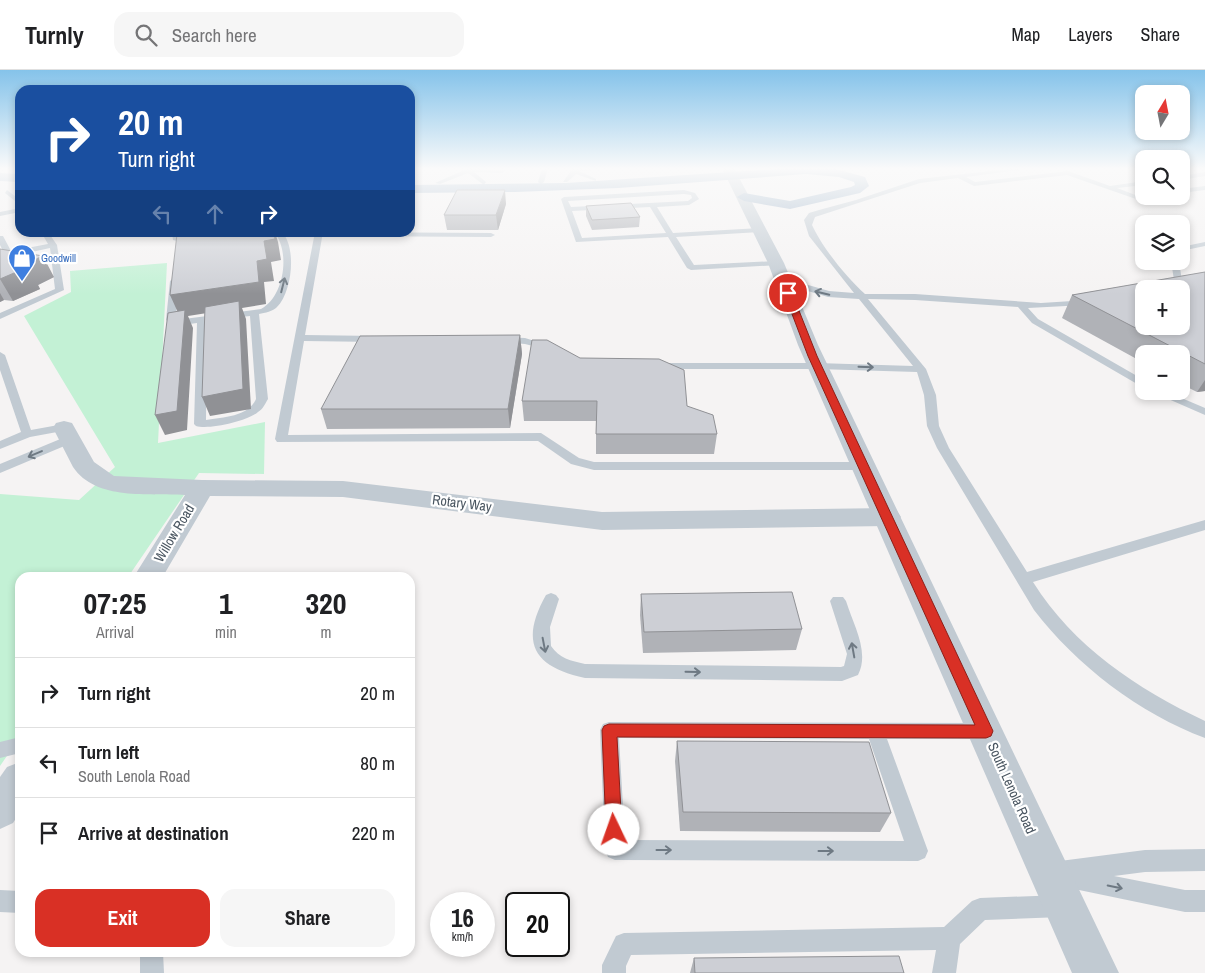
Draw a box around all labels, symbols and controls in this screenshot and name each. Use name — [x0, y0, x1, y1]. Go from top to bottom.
search box — [114, 12, 464, 57]
text: Turnly — [25, 19, 84, 51]
icon: search — [132, 21, 160, 49]
text: Search here — [172, 22, 257, 48]
text: Map — [1012, 22, 1040, 47]
text: Layers — [1068, 22, 1113, 47]
text: Share — [1141, 22, 1180, 47]
north arrow — [1135, 85, 1190, 140]
map controls — [1135, 85, 1190, 400]
text: 20 m — [118, 99, 183, 146]
icon: right — [35, 105, 100, 170]
text: Turn right — [118, 144, 195, 174]
button: search — [1135, 150, 1190, 205]
icon: left — [148, 200, 176, 228]
icon: ahead — [201, 200, 229, 228]
icon: right — [254, 200, 282, 228]
button: layers — [1135, 215, 1190, 270]
shop icon: Goodwill — [7, 243, 37, 282]
place label: Goodwill — [41, 251, 76, 265]
pin — [767, 272, 809, 314]
one-way arrow — [278, 277, 288, 293]
icon: arrive — [774, 279, 802, 307]
button: + — [1135, 280, 1190, 335]
one-way arrow — [815, 288, 831, 297]
button: − — [1135, 345, 1190, 400]
one-way arrow — [858, 363, 874, 372]
one-way arrow — [28, 450, 43, 460]
street label: Rotary Way — [431, 490, 493, 516]
street label: Willow Road — [150, 501, 198, 565]
text: 07:25 — [84, 583, 146, 623]
text: 1 — [219, 583, 233, 623]
text: 320 — [305, 583, 346, 623]
text: Arrival — [96, 621, 134, 643]
text: min — [215, 621, 237, 643]
text: m — [320, 621, 331, 643]
one-way arrow — [539, 637, 549, 653]
one-way arrow — [847, 642, 857, 658]
one-way arrow — [684, 667, 701, 677]
icon: right — [35, 679, 63, 707]
text: Turn right — [78, 680, 150, 706]
text: 20 m — [360, 680, 395, 706]
text: Turn left — [78, 739, 139, 765]
street label: South Lenola Road — [984, 739, 1040, 837]
icon: left — [35, 749, 63, 777]
text: 80 m — [360, 750, 395, 776]
text: South Lenola Road — [78, 765, 190, 787]
position arrow — [587, 803, 639, 855]
icon: arrive — [35, 819, 63, 847]
text: Arrive at destination — [78, 820, 229, 846]
text: 220 m — [352, 820, 395, 846]
one-way arrow — [655, 845, 671, 855]
one-way arrow — [818, 846, 834, 856]
one-way arrow — [1106, 882, 1122, 892]
button: Exit — [35, 889, 210, 947]
button: Share — [220, 889, 395, 947]
speed limit sign: 20 — [505, 892, 570, 957]
text: 16 — [451, 901, 474, 935]
text: km/h — [452, 929, 473, 945]

